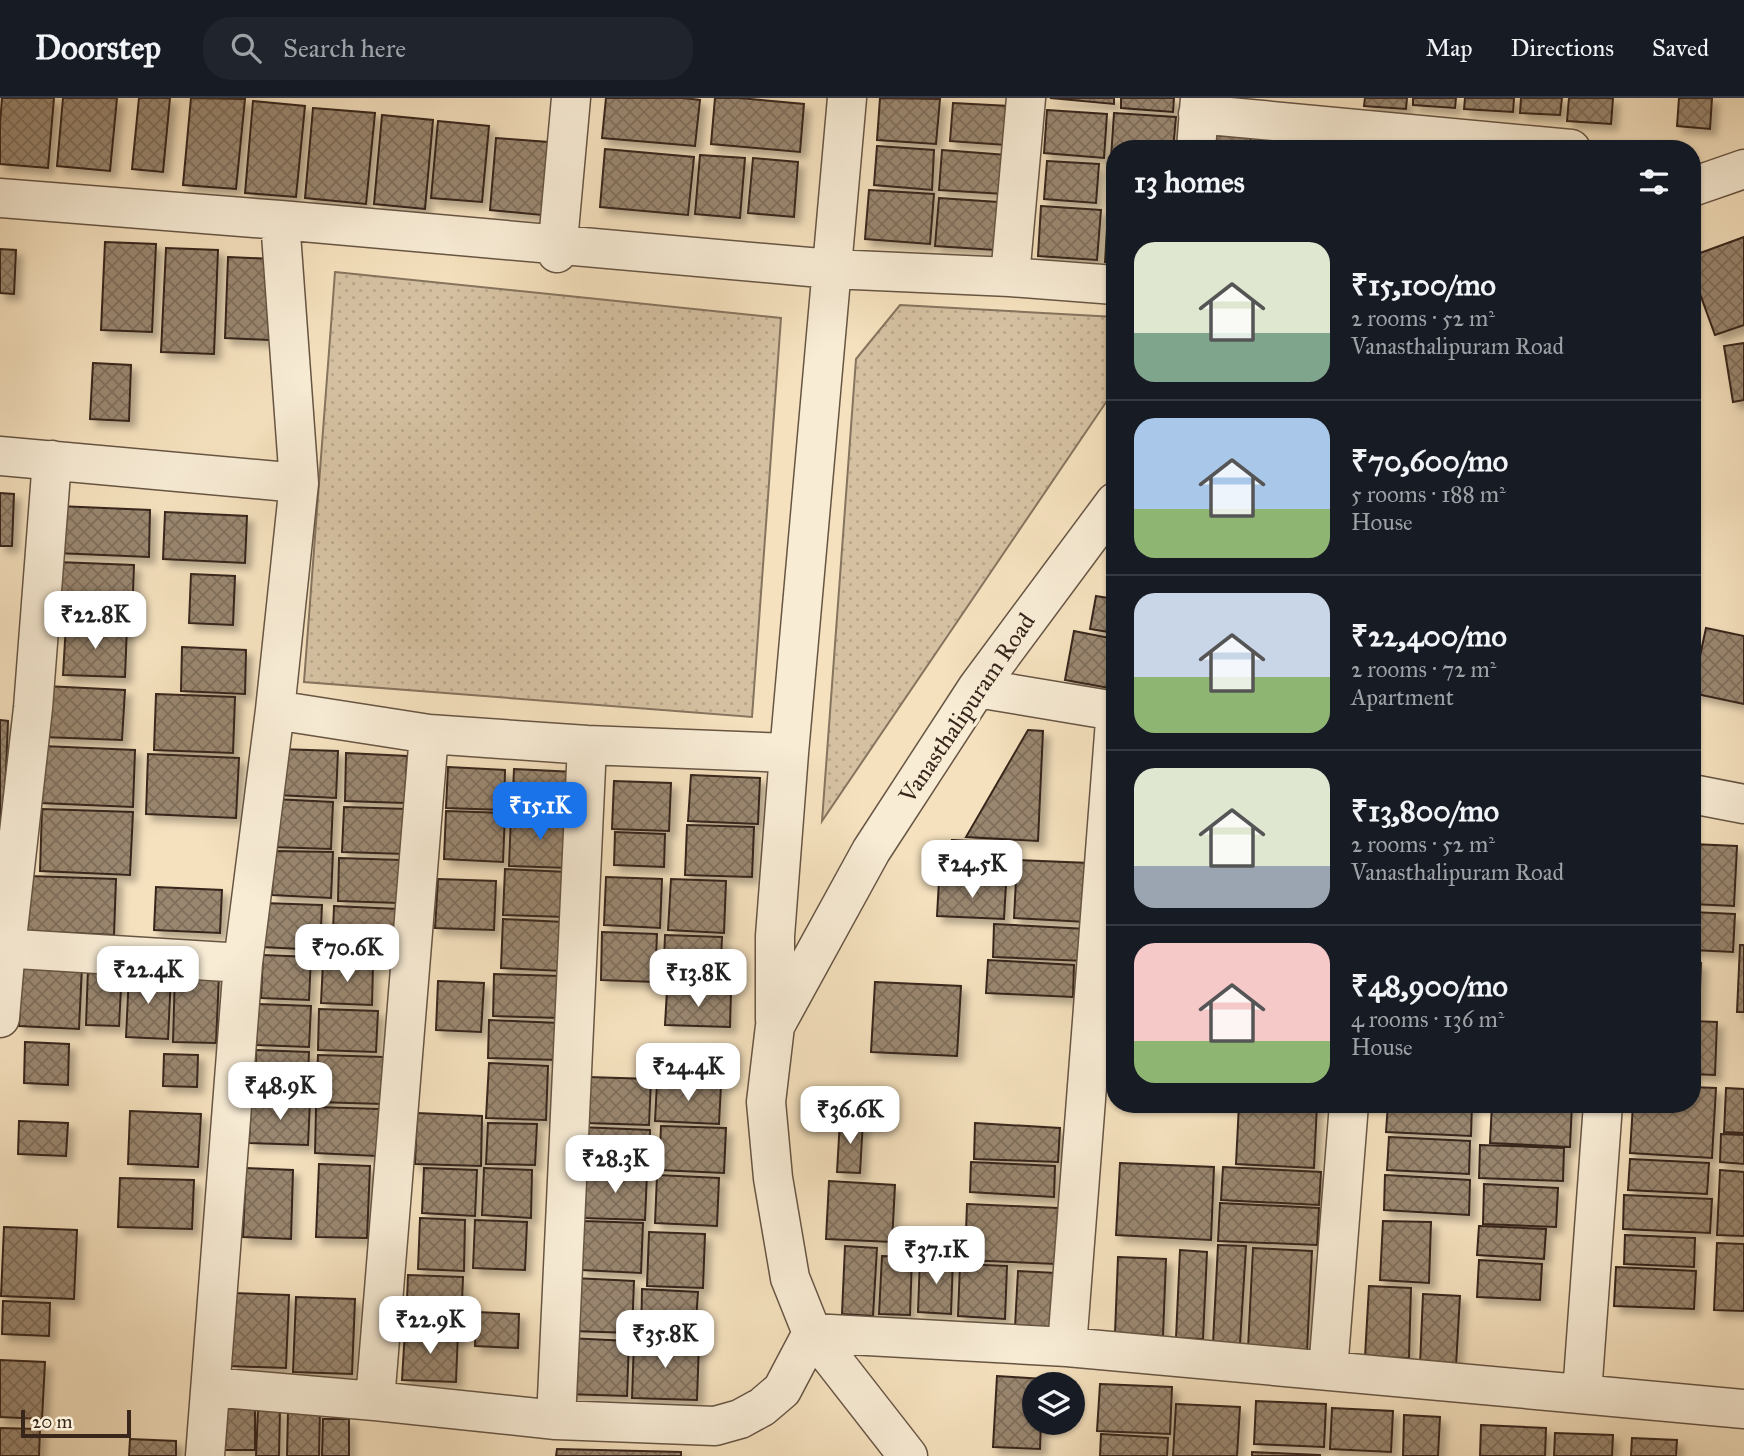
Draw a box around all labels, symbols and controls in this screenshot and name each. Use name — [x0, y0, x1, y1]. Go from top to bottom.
search box — [203, 17, 693, 80]
text: Doorstep — [35, 28, 161, 68]
icon: search — [227, 29, 265, 67]
text: Search here — [283, 32, 406, 64]
text: Map — [1426, 33, 1473, 63]
text: Directions — [1511, 33, 1614, 63]
text: Saved — [1652, 33, 1709, 63]
icon: filters — [1635, 163, 1673, 201]
text: 13 homes — [1134, 164, 1245, 200]
text: ₹15,100/mo — [1351, 267, 1496, 303]
icon: home — [1190, 270, 1274, 354]
text: 2 rooms · 52 m² — [1351, 304, 1495, 332]
text: Vanasthalipuram Road — [1351, 332, 1564, 360]
text: ₹70,600/mo — [1351, 443, 1508, 479]
icon: home — [1190, 446, 1274, 530]
text: 5 rooms · 188 m² — [1351, 480, 1506, 508]
text: House — [1351, 508, 1413, 536]
pin: ₹22.8K — [38, 592, 152, 651]
text: ₹22.8K — [60, 600, 130, 628]
street label: Vanasthalipuram Road — [892, 607, 1042, 809]
text: ₹22,400/mo — [1351, 618, 1507, 654]
icon: home — [1190, 621, 1274, 705]
text: 2 rooms · 72 m² — [1351, 655, 1496, 683]
text: Apartment — [1351, 683, 1454, 711]
pin: ₹15.1K — [483, 782, 597, 842]
text: ₹15.1K — [509, 791, 571, 819]
text: ₹13,800/mo — [1351, 793, 1499, 829]
icon: home — [1190, 796, 1274, 880]
text: 2 rooms · 52 m² — [1351, 830, 1495, 858]
pin: ₹24.5K — [915, 840, 1029, 900]
text: ₹24.5K — [937, 849, 1007, 877]
text: Vanasthalipuram Road — [1351, 858, 1564, 886]
pin: ₹70.6K — [290, 924, 404, 984]
text: ₹70.6K — [311, 933, 383, 961]
pin: ₹22.4K — [91, 946, 205, 1006]
pin: ₹13.8K — [641, 950, 755, 1009]
text: ₹22.4K — [113, 955, 183, 983]
text: ₹13.8K — [666, 958, 730, 986]
text: ₹48,900/mo — [1351, 968, 1508, 1004]
icon: home — [1190, 971, 1274, 1055]
text: 4 rooms · 136 m² — [1351, 1005, 1504, 1033]
text: House — [1351, 1033, 1413, 1061]
pin: ₹24.4K — [631, 1044, 745, 1103]
text: ₹24.4K — [652, 1052, 724, 1080]
pin: ₹48.9K — [223, 1062, 337, 1122]
text: ₹48.9K — [244, 1071, 316, 1099]
pin: ₹36.6K — [793, 1086, 907, 1146]
text: ₹36.6K — [816, 1095, 884, 1123]
pin: ₹28.3K — [558, 1136, 672, 1195]
text: ₹28.3K — [581, 1144, 649, 1172]
pin: ₹37.1K — [879, 1226, 993, 1286]
text: ₹37.1K — [904, 1235, 968, 1263]
pin: ₹22.9K — [373, 1296, 487, 1356]
text: ₹22.9K — [395, 1305, 465, 1333]
pin: ₹35.8K — [608, 1310, 722, 1370]
text: ₹35.8K — [632, 1319, 698, 1347]
map controls — [1022, 1372, 1085, 1435]
button: layers — [1022, 1372, 1085, 1435]
scale bar — [21, 1407, 131, 1439]
text: 20 m — [32, 1410, 73, 1433]

